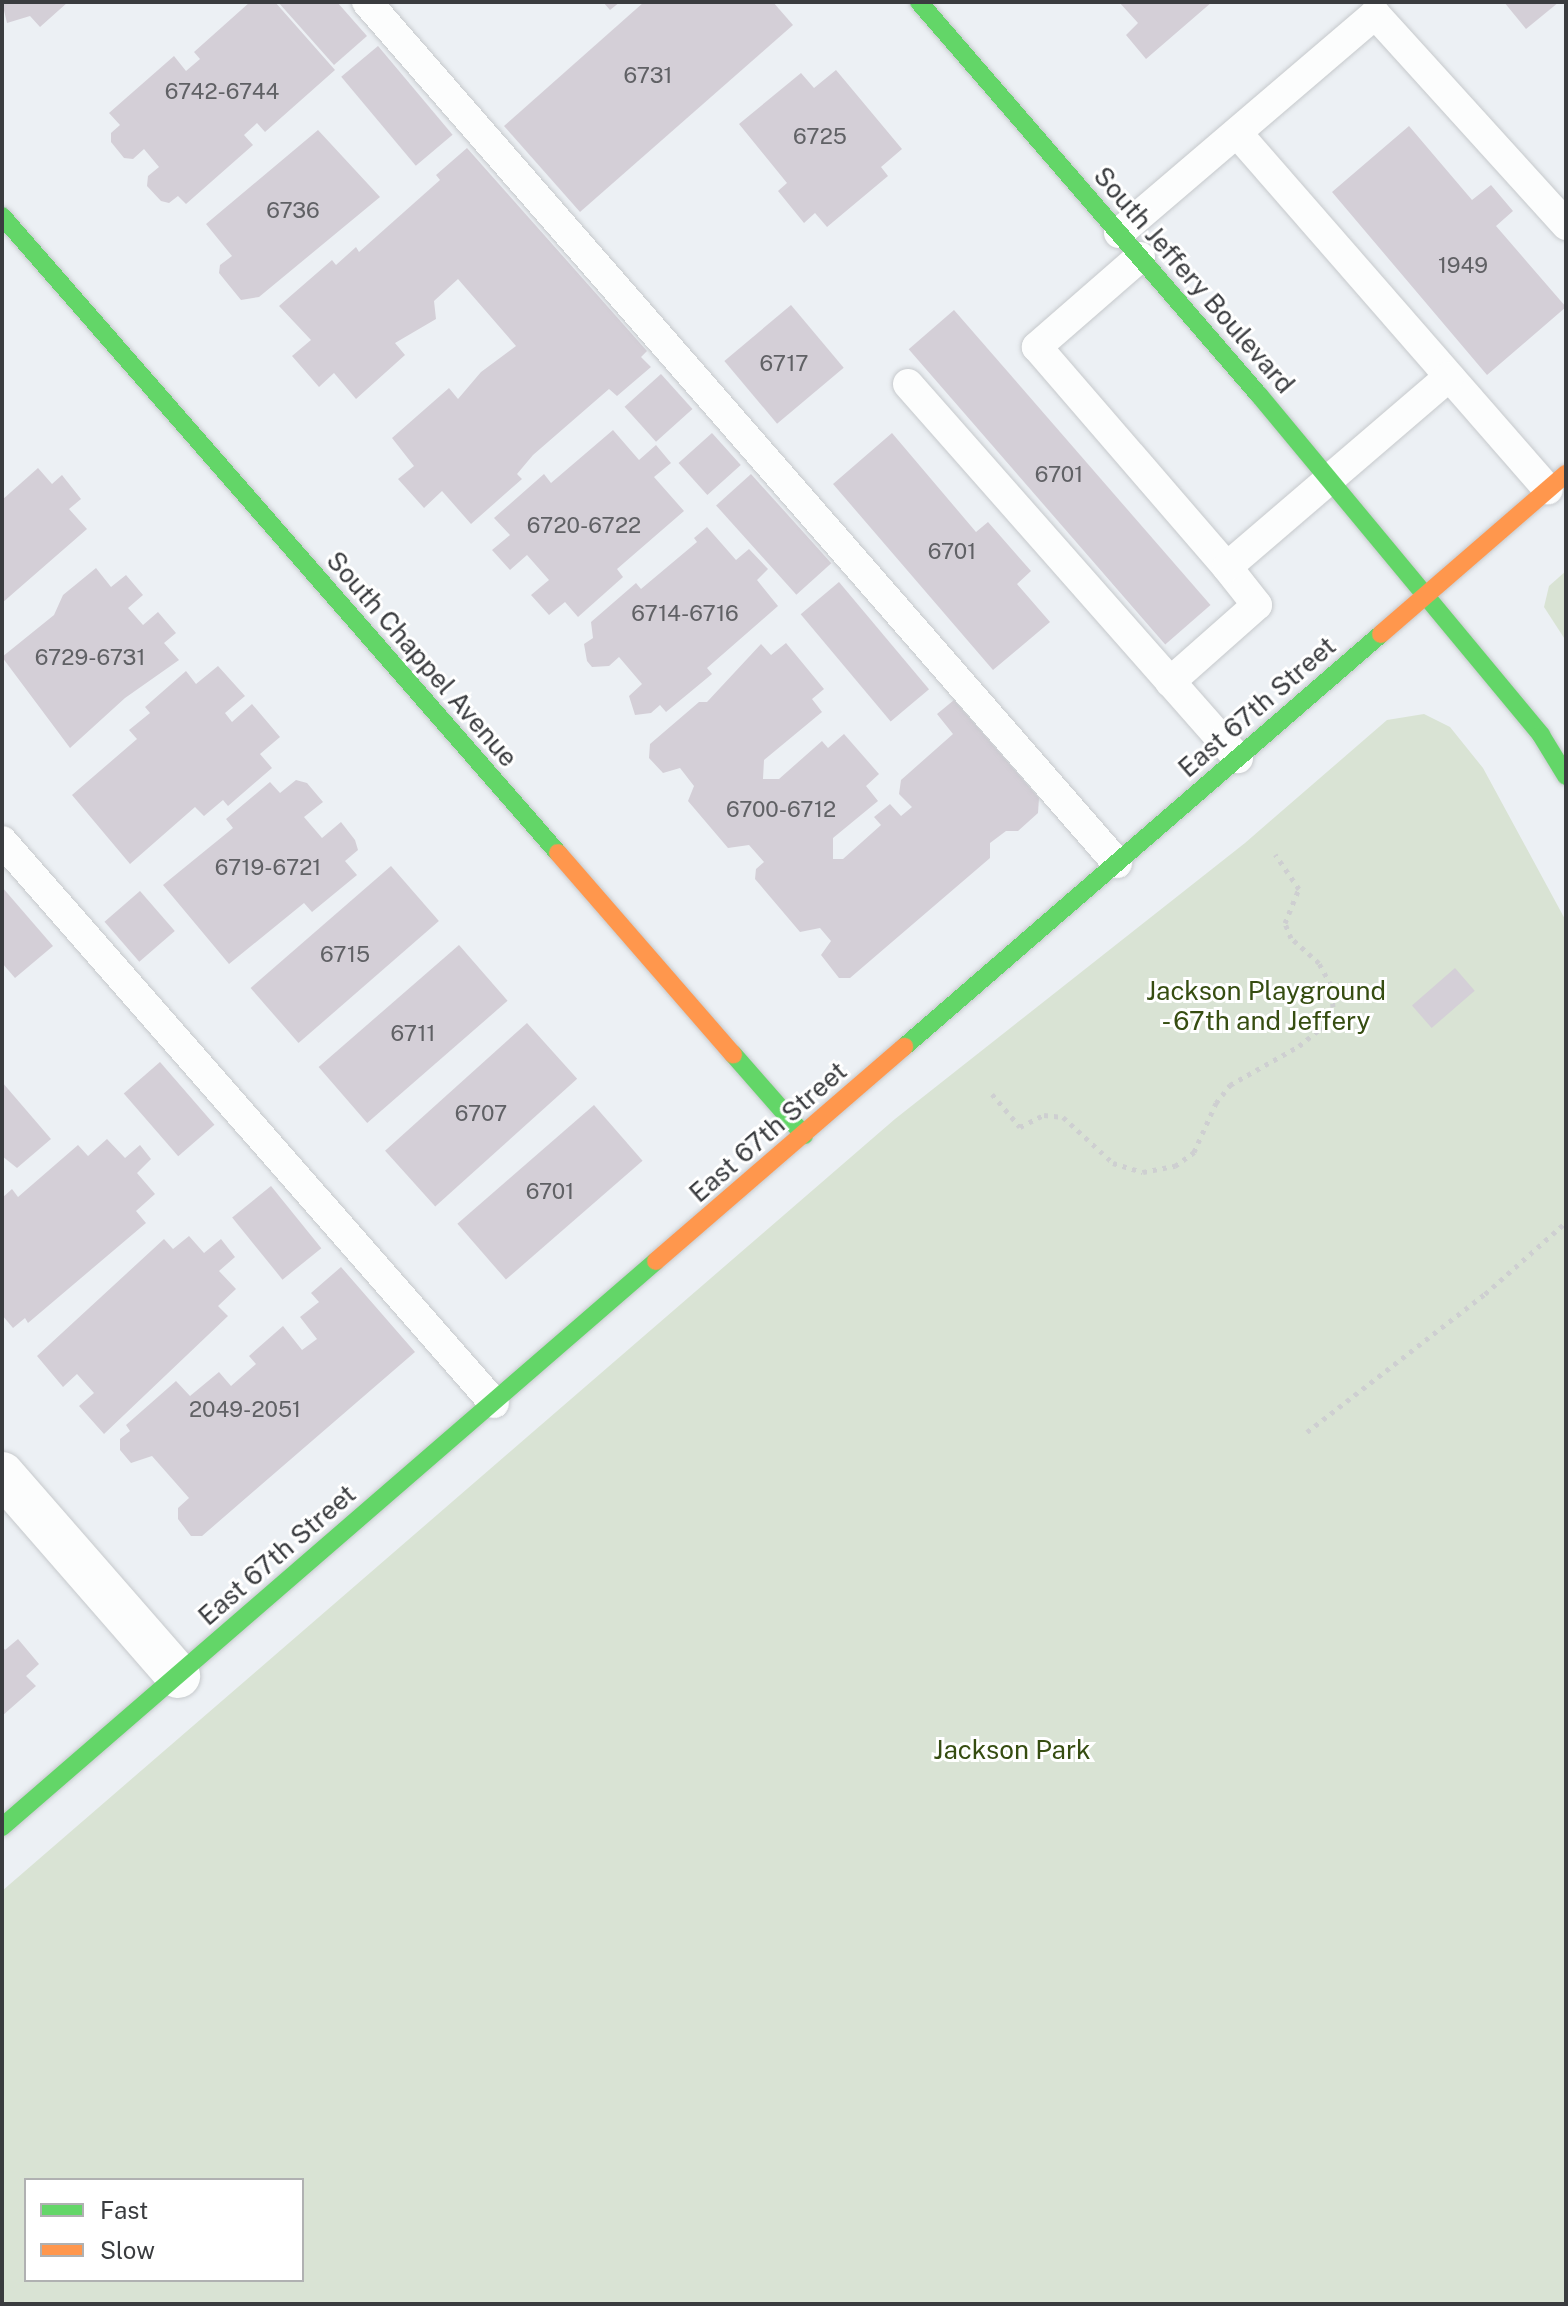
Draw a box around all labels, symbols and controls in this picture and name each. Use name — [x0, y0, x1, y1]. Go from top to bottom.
house number: 6731 — [624, 63, 672, 89]
house number: 6742-6744 — [165, 79, 279, 105]
house number: 6725 — [793, 124, 847, 150]
street label: South Jeffery Boulevard — [1087, 160, 1301, 400]
house number: 6736 — [266, 198, 320, 224]
house number: 1949 — [1438, 253, 1488, 279]
house number: 6717 — [759, 351, 809, 377]
house number: 6701 — [1035, 462, 1083, 488]
house number: 6720-6722 — [527, 513, 641, 539]
house number: 6701 — [928, 539, 976, 565]
street label: South Chappel Avenue — [320, 545, 524, 773]
house number: 6714-6716 — [631, 601, 739, 627]
street label: East 67th Street — [1172, 630, 1342, 784]
house number: 6729-6731 — [35, 645, 145, 671]
house number: 6700-6712 — [726, 797, 836, 823]
house number: 6719-6721 — [215, 855, 321, 881]
house number: 6715 — [320, 942, 370, 968]
park label: Jackson Playground - 67th and Jeffery — [1146, 975, 1386, 1036]
house number: 6711 — [391, 1021, 435, 1047]
street label: East 67th Street — [683, 1055, 853, 1209]
house number: 6707 — [455, 1101, 507, 1127]
house number: 6701 — [526, 1179, 574, 1205]
house number: 2049-2051 — [189, 1397, 301, 1423]
street label: East 67th Street — [192, 1478, 362, 1632]
park label: Jackson Park — [933, 1734, 1091, 1766]
legend — [24, 2178, 304, 2282]
text: Fast — [100, 2196, 148, 2224]
text: Slow — [100, 2236, 155, 2264]

